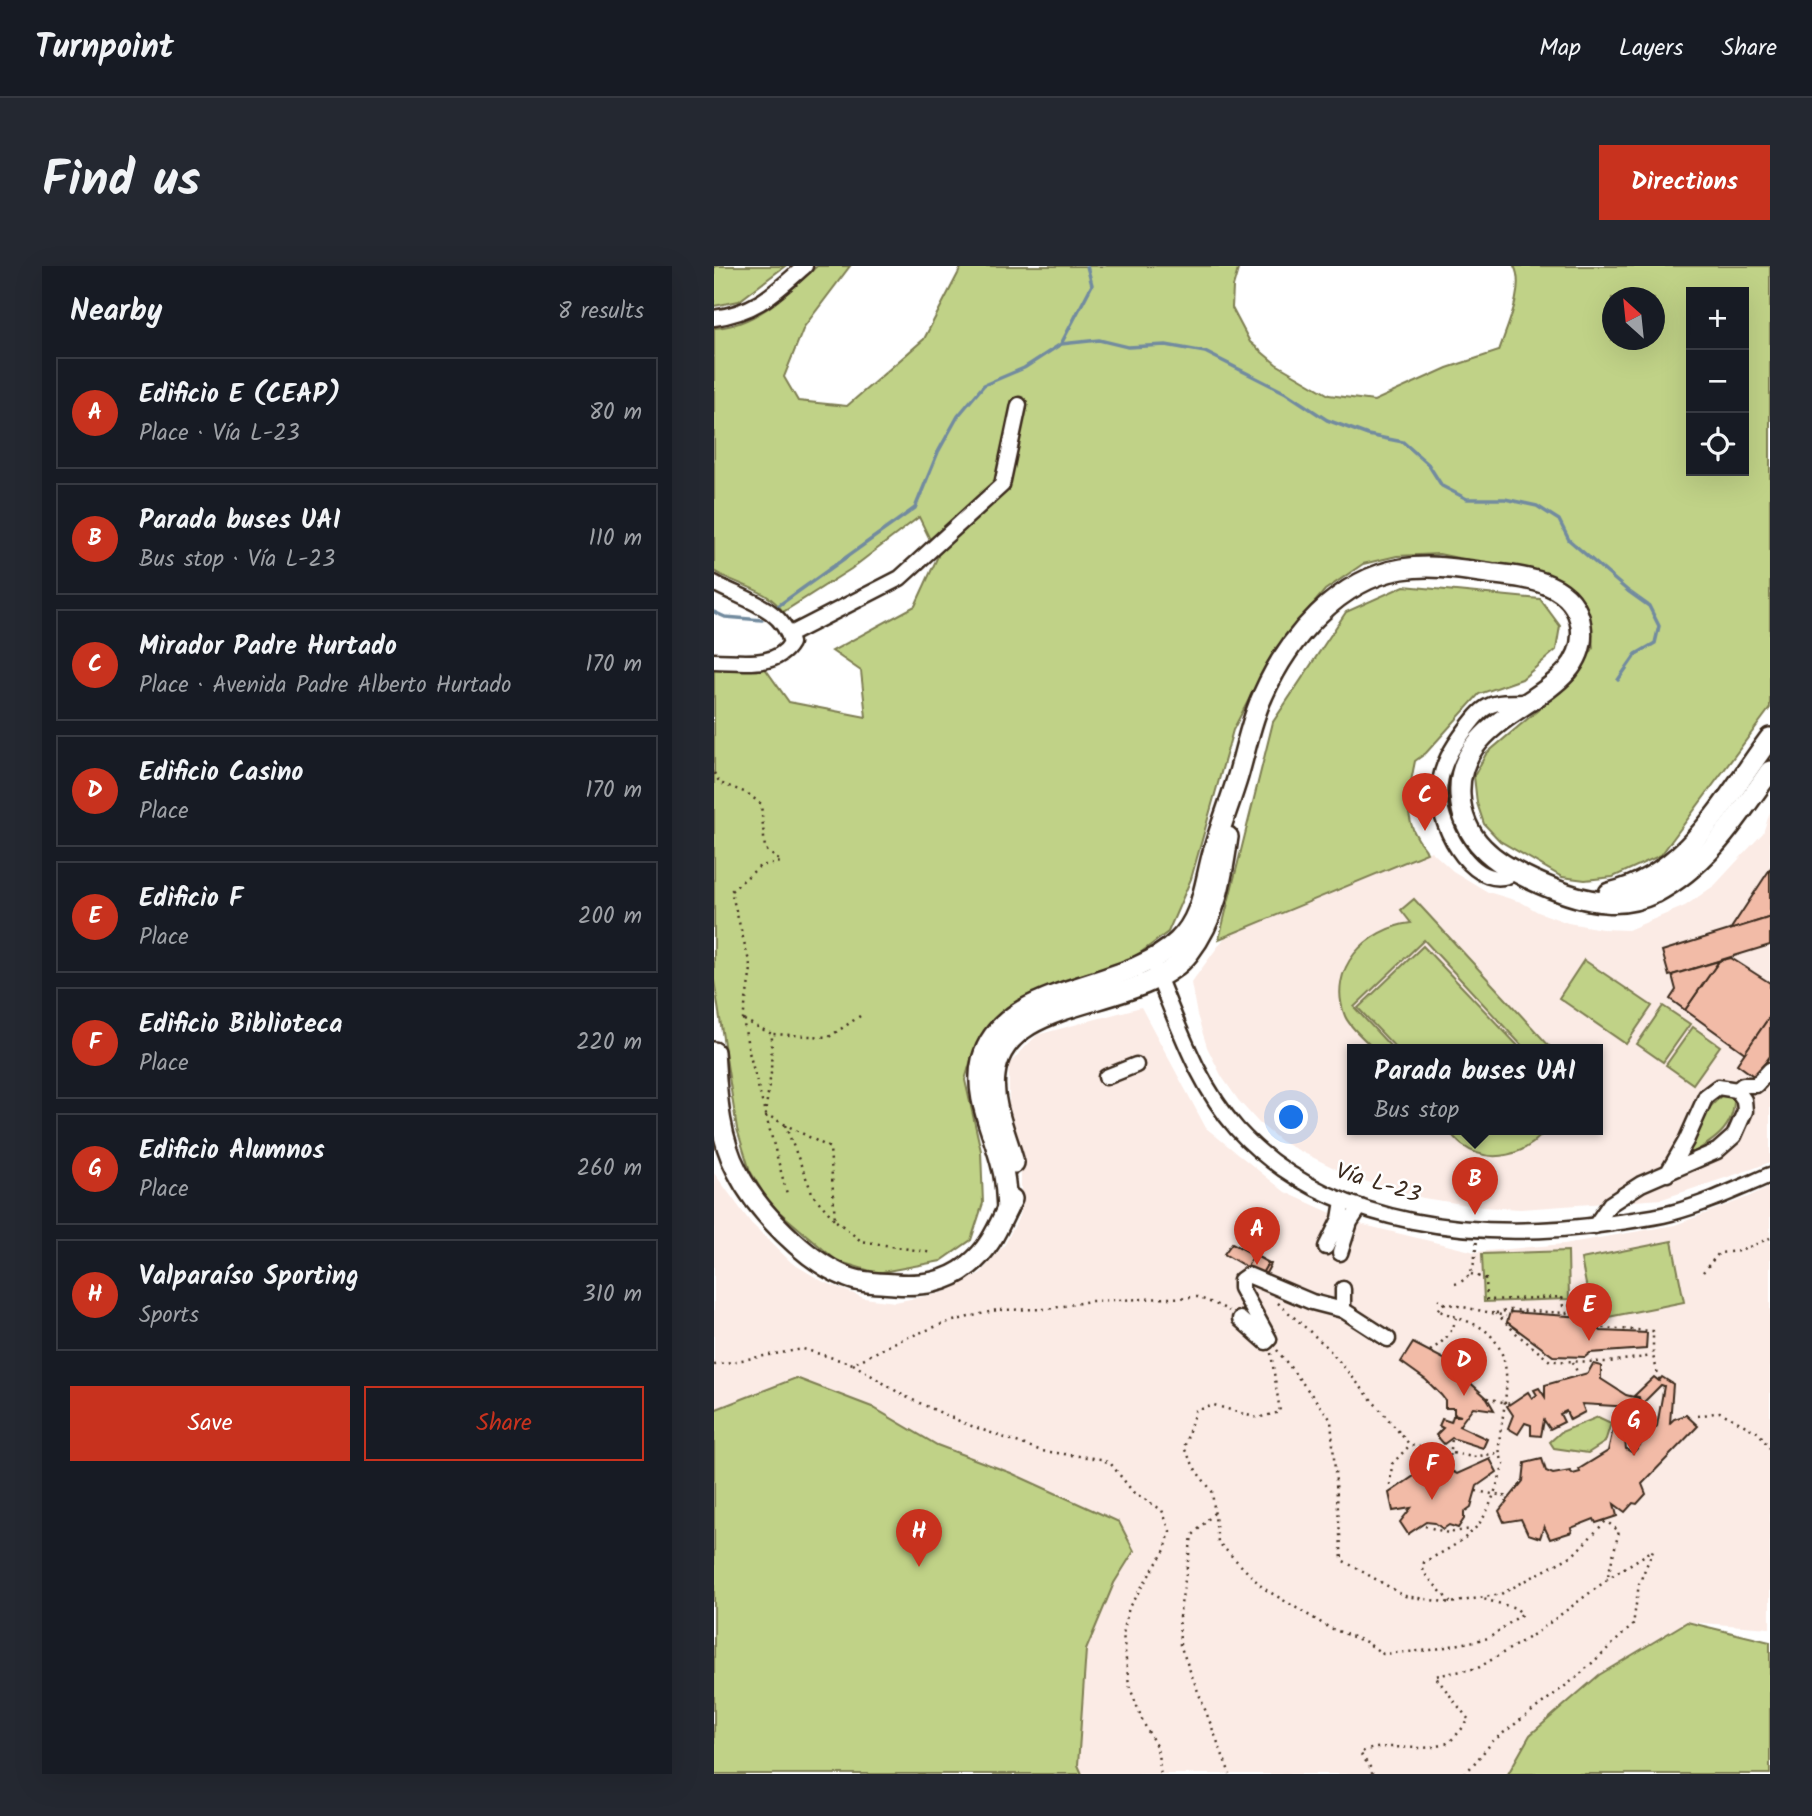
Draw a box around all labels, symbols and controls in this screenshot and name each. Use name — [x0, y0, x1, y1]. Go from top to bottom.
text: Turnpoint — [35, 22, 174, 75]
text: Map — [1539, 29, 1581, 68]
text: Layers — [1619, 29, 1683, 68]
text: Share — [1721, 29, 1777, 68]
text: Find us — [42, 143, 200, 221]
button: Directions — [1599, 145, 1770, 220]
north arrow — [1602, 287, 1665, 350]
map controls — [1686, 287, 1749, 476]
button: + — [1686, 287, 1749, 350]
text: Nearby — [70, 288, 162, 336]
text: 8 results — [558, 294, 644, 330]
button: − — [1686, 350, 1749, 413]
text: Edificio E (CEAP) — [139, 374, 340, 416]
text: A — [88, 395, 102, 431]
text: 80 m — [589, 395, 642, 431]
button: locate — [1686, 413, 1749, 476]
text: Place · Vía L-23 — [139, 416, 300, 452]
text: Parada buses UAI — [139, 500, 341, 542]
text: B — [88, 521, 102, 557]
text: 110 m — [589, 521, 642, 557]
text: Bus stop · Vía L-23 — [139, 542, 335, 578]
text: Mirador Padre Hurtado — [139, 626, 397, 668]
text: C — [88, 647, 102, 683]
text: 170 m — [585, 647, 642, 683]
text: Place · Avenida Padre Alberto Hurtado — [139, 668, 511, 704]
text: Edificio Casino — [139, 752, 303, 794]
text: D — [87, 773, 103, 809]
text: 170 m — [585, 773, 642, 809]
pin: C — [1402, 773, 1448, 831]
text: Place — [139, 794, 189, 830]
text: Edificio F — [139, 878, 243, 920]
text: E — [89, 899, 101, 935]
text: 200 m — [578, 899, 642, 935]
text: Place — [139, 920, 189, 956]
text: Edificio Biblioteca — [139, 1004, 343, 1046]
text: F — [89, 1025, 101, 1061]
text: 220 m — [576, 1025, 642, 1061]
popup — [1347, 1044, 1603, 1135]
text: Place — [139, 1046, 189, 1082]
text: Parada buses UAI — [1374, 1051, 1576, 1093]
text: Bus stop — [1374, 1093, 1459, 1129]
your location — [1274, 1100, 1308, 1134]
text: Edificio Alumnos — [139, 1130, 325, 1172]
text: G — [88, 1151, 102, 1187]
text: 260 m — [577, 1151, 642, 1187]
street label: Vía L-23 — [1331, 1154, 1425, 1214]
pin: B — [1452, 1157, 1498, 1215]
text: Place — [139, 1172, 189, 1208]
pin: A — [1234, 1207, 1280, 1265]
text: Valparaíso Sporting — [139, 1256, 359, 1298]
text: H — [88, 1277, 102, 1313]
text: 310 m — [583, 1277, 642, 1313]
pin: E — [1566, 1283, 1612, 1341]
text: Sports — [139, 1298, 199, 1334]
pin: D — [1441, 1338, 1487, 1396]
button: Save — [70, 1386, 350, 1461]
button: Share — [364, 1386, 644, 1461]
pin: G — [1611, 1398, 1657, 1456]
pin: F — [1409, 1442, 1455, 1500]
pin: H — [896, 1509, 942, 1567]

